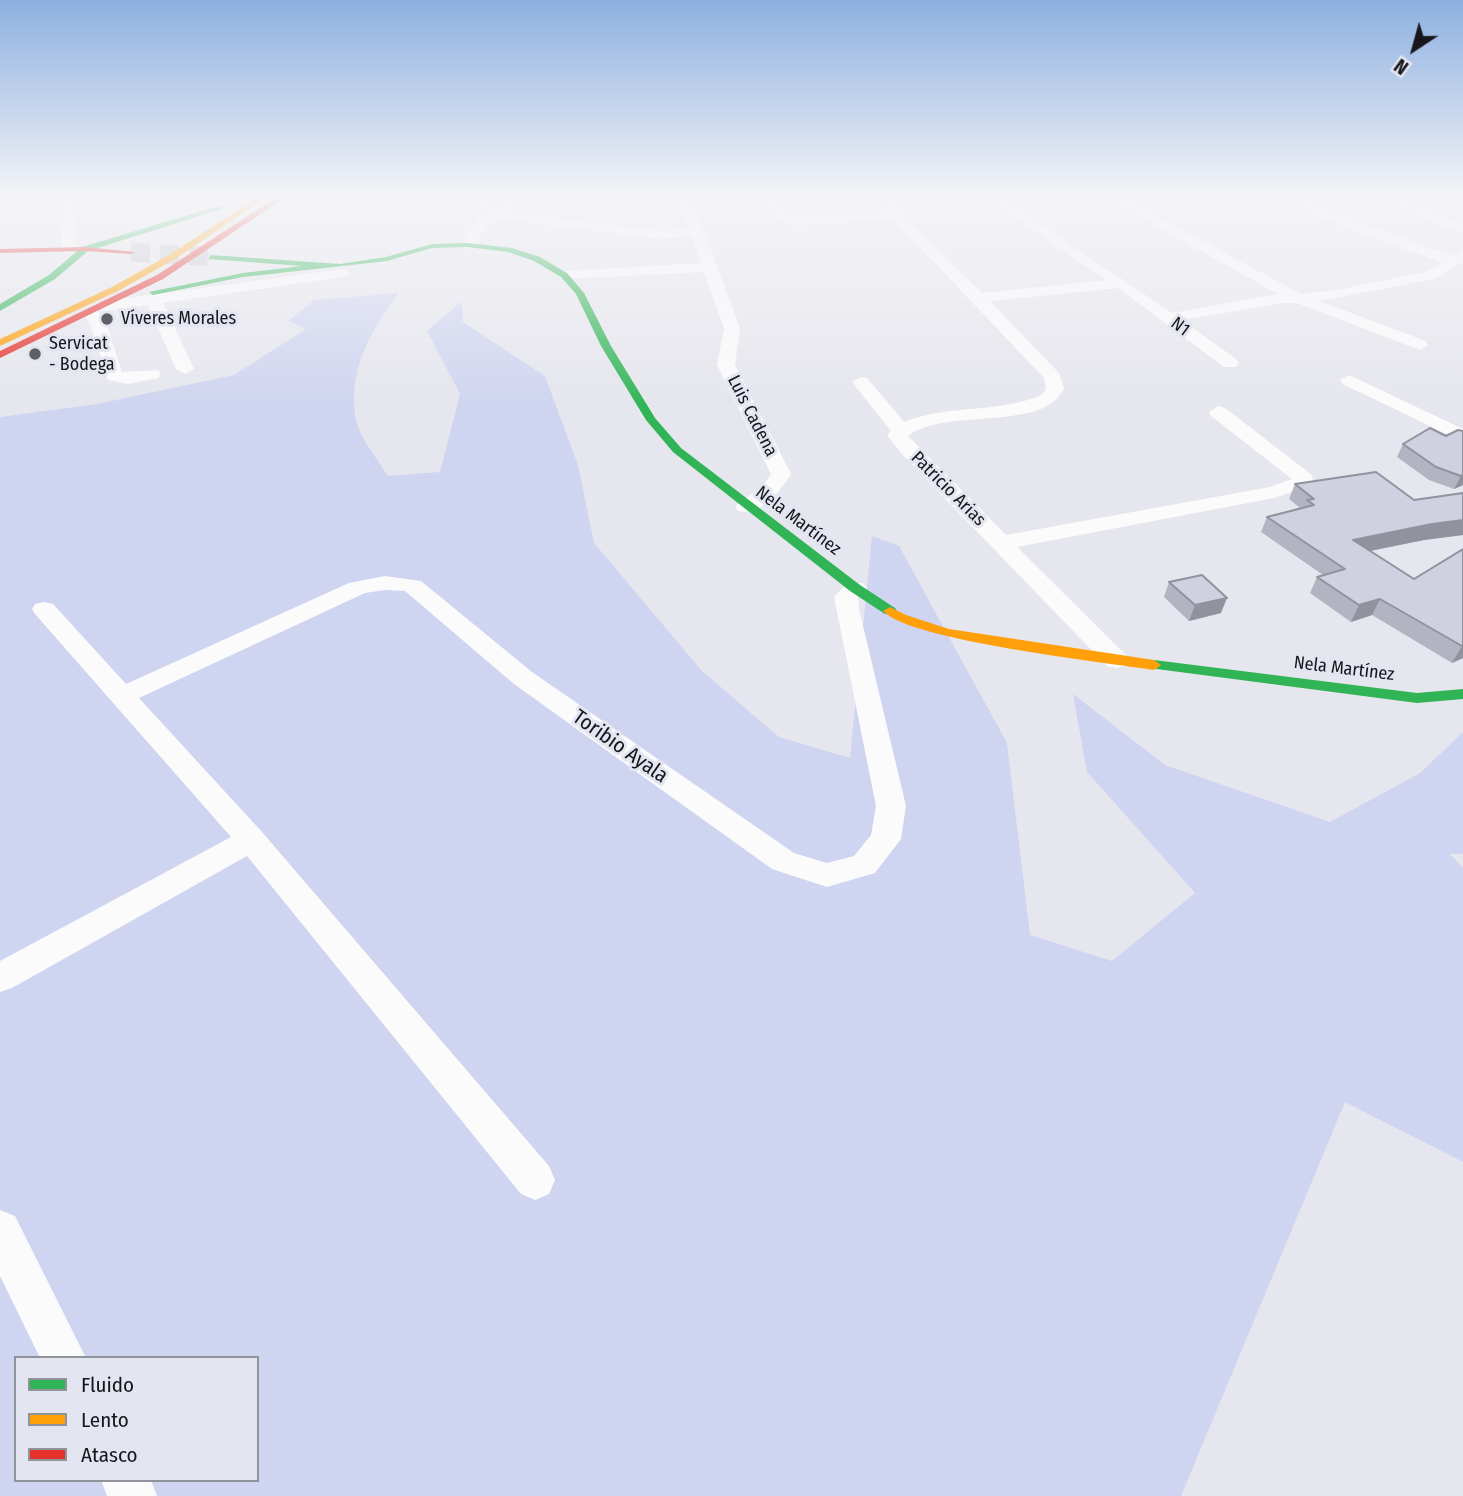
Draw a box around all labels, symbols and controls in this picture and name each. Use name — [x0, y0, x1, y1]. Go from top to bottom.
north arrow — [1379, 14, 1449, 84]
text: N — [1390, 54, 1413, 79]
place label: Víveres Morales — [121, 308, 236, 330]
marker: Víveres Morales — [99, 311, 115, 327]
street label: N1 — [1166, 313, 1194, 341]
place label: Servicat - Bodega — [49, 333, 115, 376]
marker: Servicat - Bodega — [27, 346, 43, 362]
street label: Luis Cadena — [722, 372, 782, 460]
street label: Patricio Arias — [906, 447, 990, 531]
street label: Nela Martínez — [751, 482, 845, 560]
street label: Nela Martínez — [1292, 652, 1396, 686]
street label: Toribio Ayala — [567, 705, 673, 789]
legend — [14, 1356, 259, 1482]
text: Fluido — [81, 1372, 134, 1398]
text: Lento — [81, 1407, 129, 1433]
text: Atasco — [81, 1442, 138, 1468]

